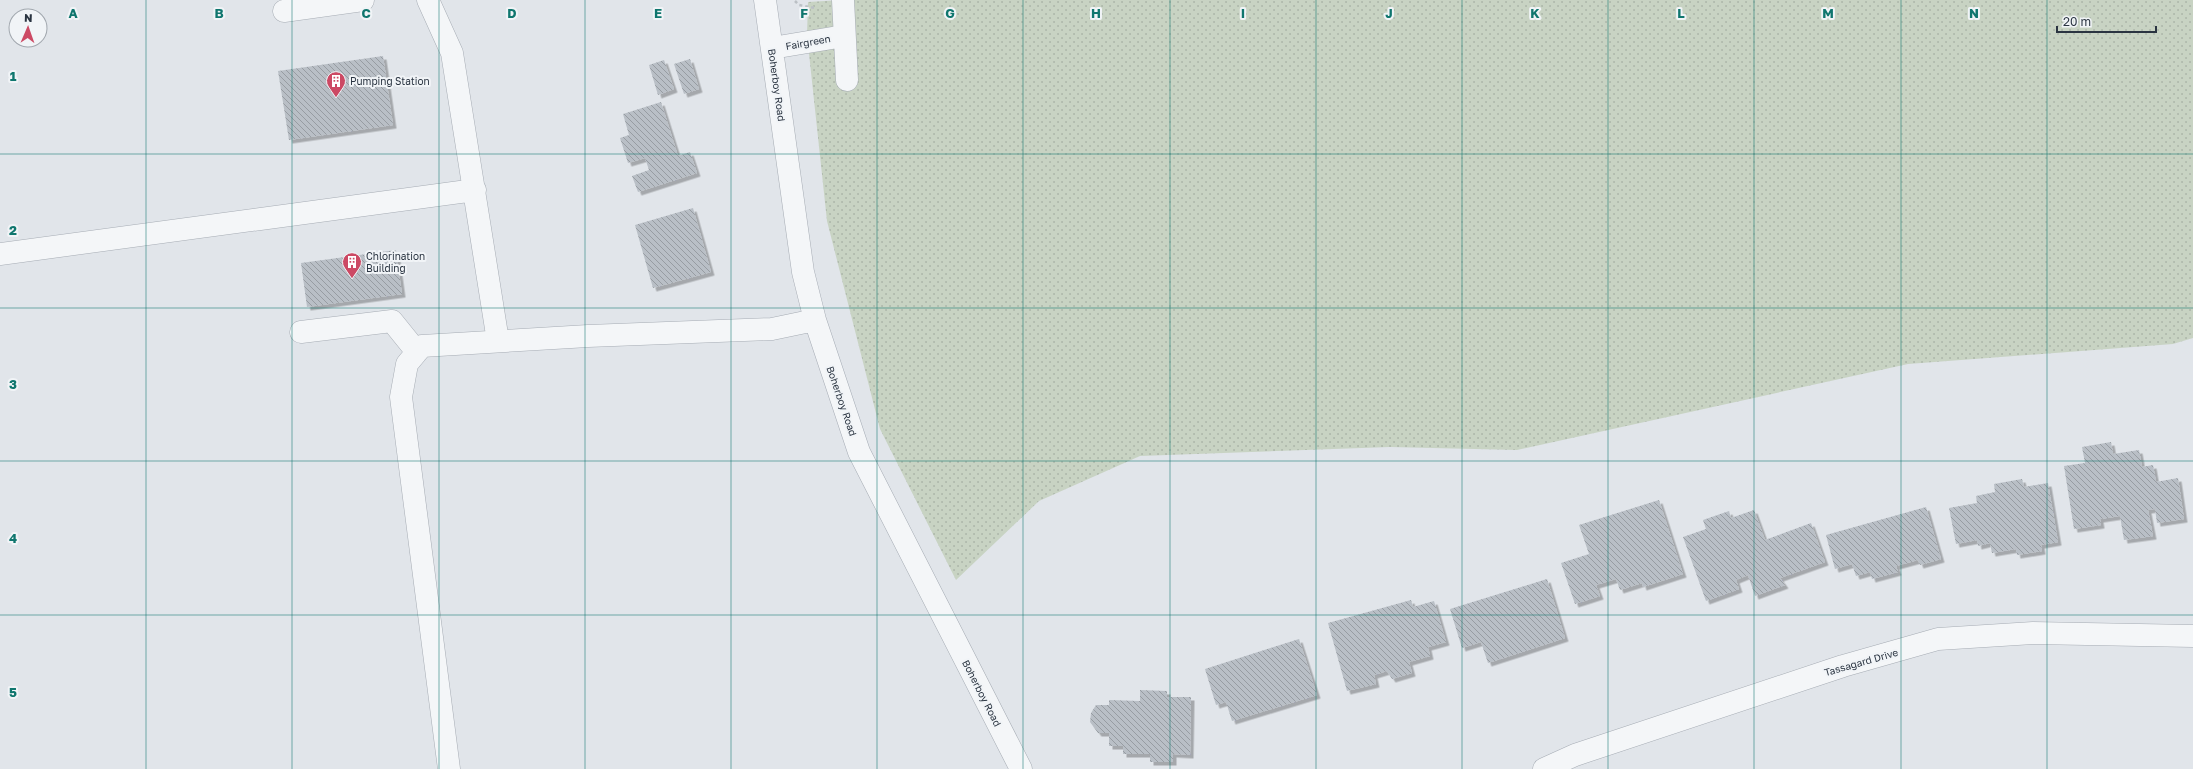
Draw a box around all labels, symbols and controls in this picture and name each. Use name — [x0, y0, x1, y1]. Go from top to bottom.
text: A — [68, 5, 78, 21]
text: B — [214, 5, 224, 21]
text: C — [361, 5, 371, 21]
text: D — [507, 5, 517, 21]
text: E — [654, 5, 662, 21]
text: F — [800, 5, 808, 21]
text: G — [945, 5, 955, 21]
text: H — [1091, 5, 1101, 21]
text: I — [1241, 5, 1245, 21]
text: J — [1385, 5, 1393, 21]
text: K — [1530, 5, 1540, 21]
text: L — [1677, 5, 1685, 21]
text: M — [1822, 5, 1834, 21]
text: N — [1969, 5, 1979, 21]
north arrow — [8, 8, 48, 48]
scale bar — [2057, 8, 2156, 34]
text: N — [24, 11, 33, 24]
text: 20 m — [2063, 14, 2091, 29]
street label: Fairgreen — [785, 32, 831, 52]
street label: Boherboy Road — [766, 48, 788, 122]
text: 1 — [10, 68, 17, 84]
building icon: Pumping Station — [325, 70, 347, 98]
place label: Pumping Station — [350, 75, 430, 87]
text: 2 — [9, 222, 17, 238]
place label: Chlorination Building — [366, 250, 425, 274]
building icon: Chlorination Building — [341, 251, 363, 279]
street label: Boherboy Road — [824, 364, 860, 438]
text: 3 — [9, 376, 17, 392]
text: 4 — [9, 530, 17, 546]
street label: Tassagard Drive — [1823, 646, 1899, 678]
street label: Boherboy Road — [960, 658, 1004, 728]
text: 5 — [9, 684, 17, 700]

